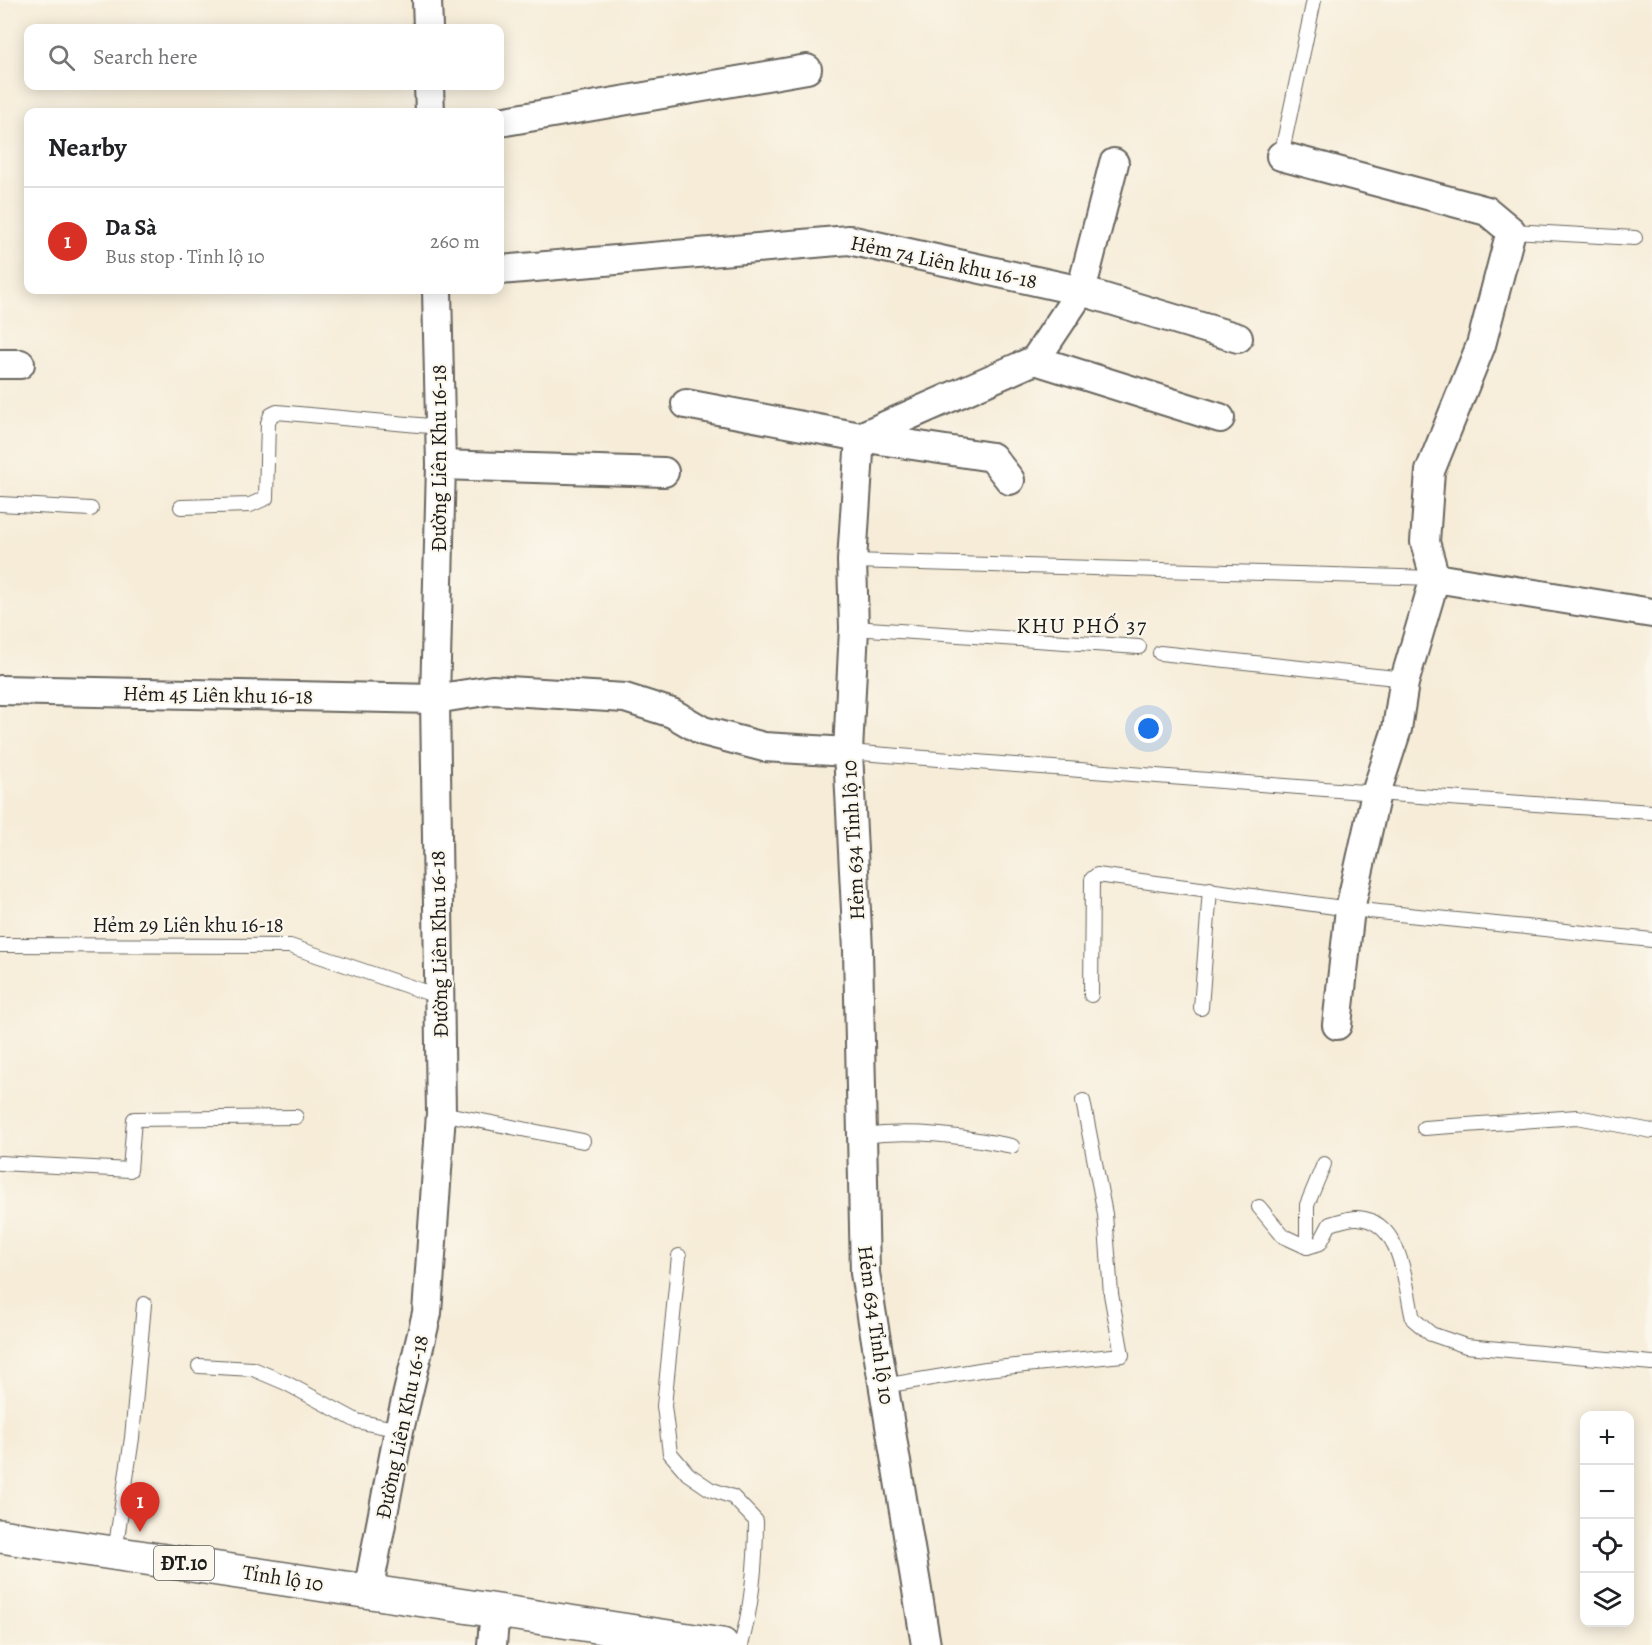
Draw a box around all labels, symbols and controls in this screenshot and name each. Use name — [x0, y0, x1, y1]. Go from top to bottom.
search box — [24, 24, 504, 90]
icon: search — [45, 41, 78, 74]
text: Search here — [93, 42, 198, 72]
text: Nearby — [48, 130, 127, 165]
text: Da Sà — [105, 213, 157, 243]
text: 1 — [64, 228, 71, 255]
text: 260 m — [430, 228, 480, 255]
street label: Hẻm 74 Liên khu 16-18 — [848, 229, 1040, 295]
text: Bus stop · Tỉnh lộ 10 — [105, 243, 265, 270]
street label: Đường Liên Khu 16-18 — [425, 364, 453, 552]
district label: KHU PHỐ 37 — [1016, 611, 1148, 641]
street label: Hẻm 45 Liên khu 16-18 — [123, 679, 313, 711]
your location — [1134, 714, 1163, 743]
street label: Hẻm 634 Tỉnh lộ 10 — [835, 759, 871, 921]
street label: Đường Liên Khu 16-18 — [423, 850, 455, 1038]
street label: Hẻm 29 Liên khu 16-18 — [92, 911, 284, 939]
street label: Hẻm 634 Tỉnh lộ 10 — [851, 1244, 901, 1406]
street label: Đường Liên Khu 16-18 — [369, 1332, 435, 1522]
map controls — [1580, 1411, 1634, 1627]
button: + — [1580, 1411, 1634, 1465]
button: − — [1580, 1465, 1634, 1519]
pin: 1 — [120, 1482, 160, 1532]
button: locate — [1580, 1519, 1634, 1573]
road number: ĐT.10 — [154, 1546, 214, 1580]
street label: Tỉnh lộ 10 — [240, 1558, 326, 1598]
button: layers — [1580, 1573, 1634, 1627]

